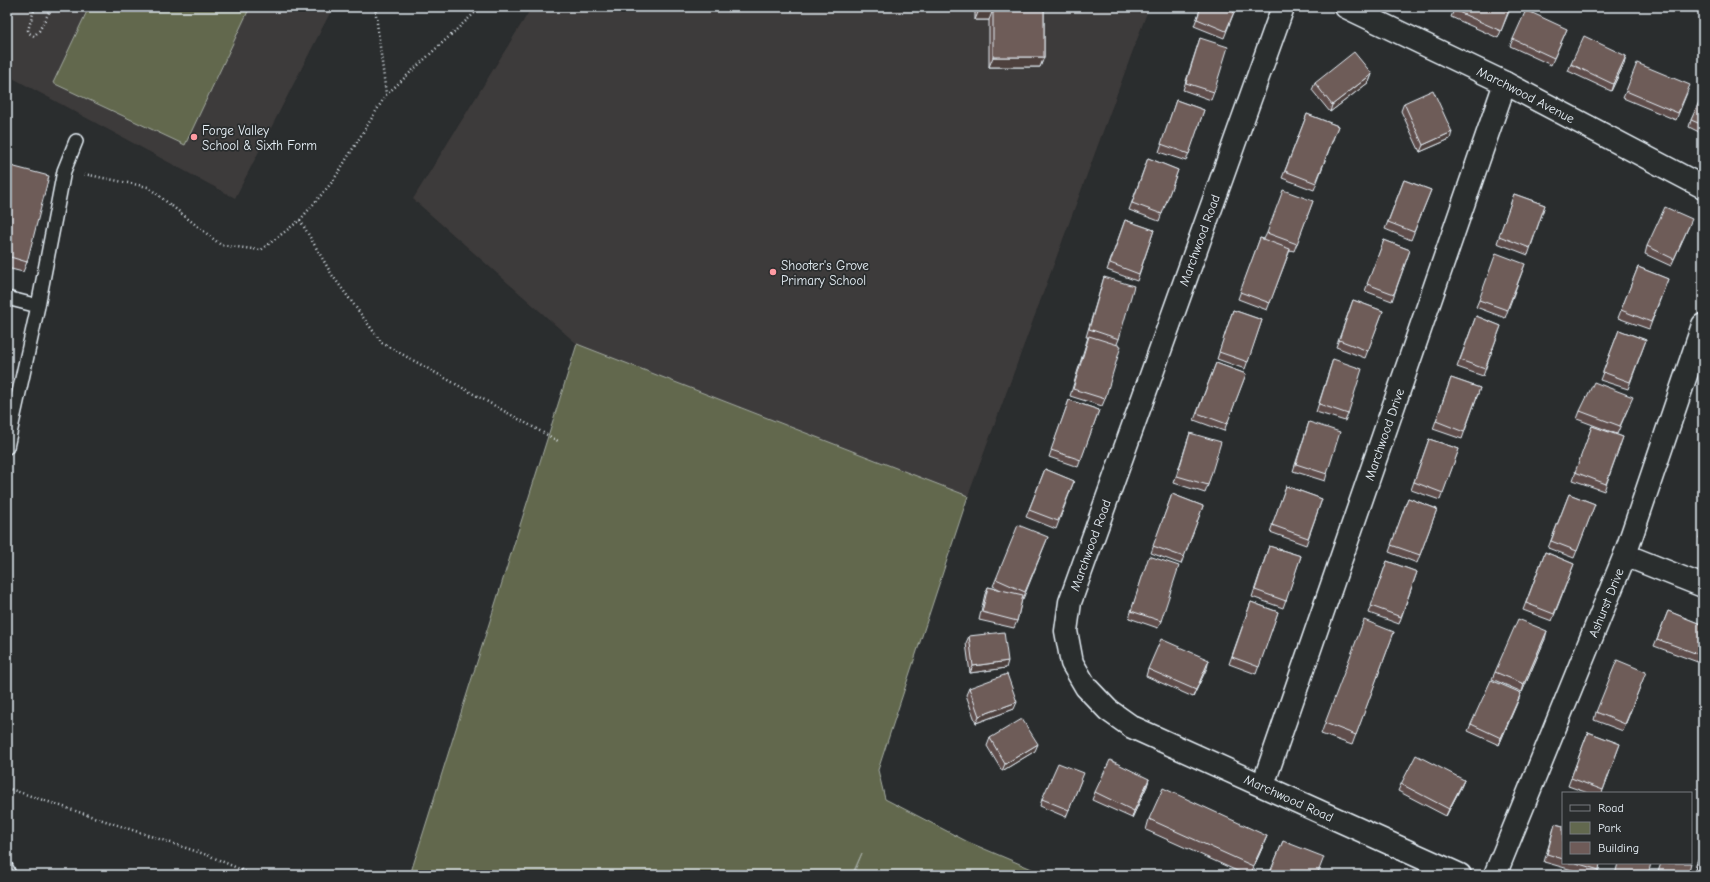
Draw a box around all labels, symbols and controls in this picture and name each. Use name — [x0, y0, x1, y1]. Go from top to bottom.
street label: Marchwood Avenue — [1474, 64, 1577, 126]
place label: Forge Valley School & Sixth Form — [202, 123, 317, 153]
marker: Forge Valley School & Sixth Form — [189, 132, 199, 142]
street label: Marchwood Road — [1176, 192, 1223, 288]
place label: Shooter's Grove Primary School — [781, 258, 869, 288]
marker: Shooter's Grove Primary School — [768, 267, 778, 277]
street label: Marchwood Drive — [1362, 386, 1407, 482]
street label: Marchwood Road — [1067, 497, 1114, 593]
street label: Ashurst Drive — [1585, 566, 1627, 640]
street label: Marchwood Road — [1242, 772, 1336, 825]
legend — [1562, 792, 1692, 864]
text: Road — [1598, 801, 1624, 815]
text: Park — [1598, 821, 1621, 835]
text: Building — [1598, 841, 1639, 855]

